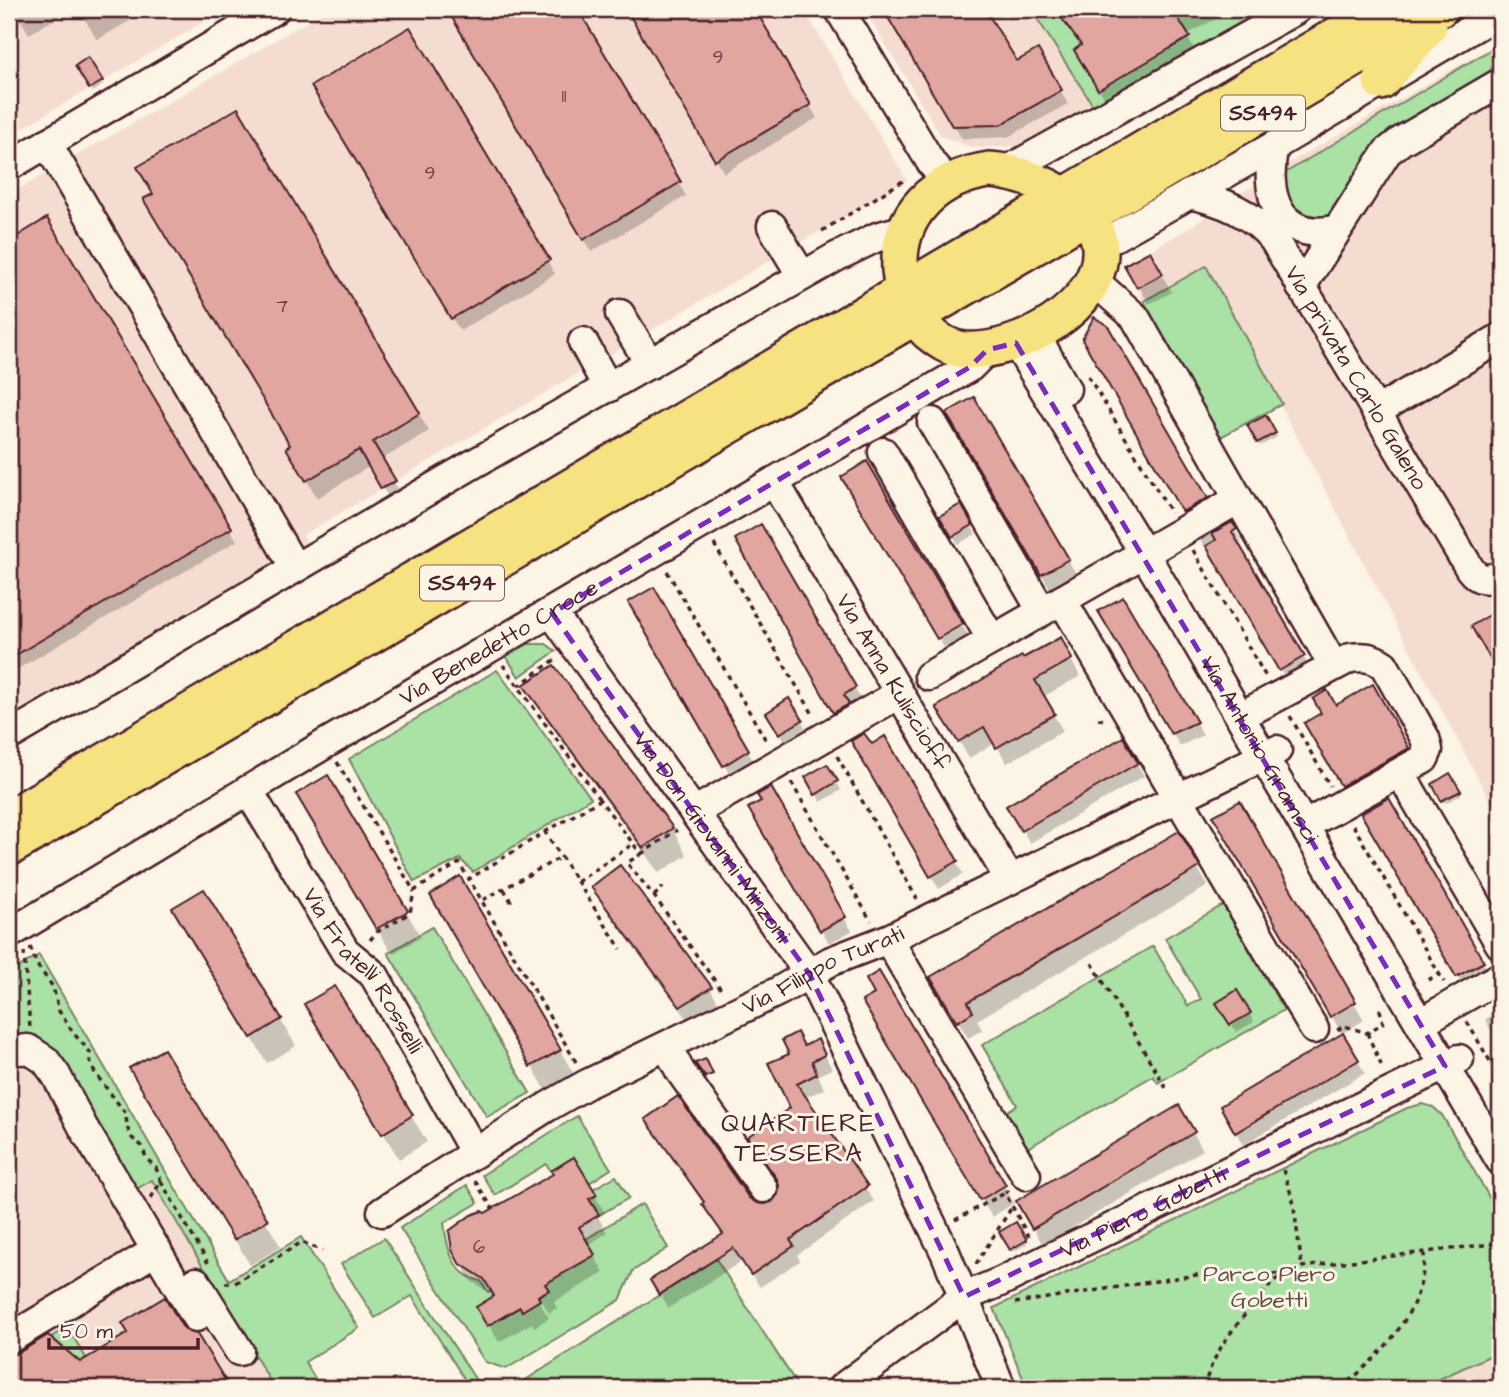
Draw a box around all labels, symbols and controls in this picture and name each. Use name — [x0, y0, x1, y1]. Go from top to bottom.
house number: 9 — [713, 44, 723, 71]
house number: 11 — [562, 83, 567, 110]
road number: SS494 — [1221, 96, 1305, 130]
house number: 9 — [425, 160, 435, 187]
street label: Via privata Carlo Galeno — [1277, 259, 1435, 496]
house number: 7 — [276, 293, 288, 320]
road number: SS494 — [420, 566, 504, 600]
street label: Via Benedetto Croce — [393, 572, 604, 713]
street label: Via Anna Kuliscioff — [828, 588, 958, 776]
street label: Via Antonio Gramsci — [1192, 650, 1327, 850]
street label: Via Don Giovanni Minzoni — [625, 725, 798, 949]
street label: Via Fratelli Rosselli — [295, 882, 431, 1060]
street label: Via Filippo Turati — [737, 917, 910, 1023]
district label: QUARTIERE TESSERA — [721, 1105, 877, 1171]
street label: Via Piero Gobetti — [1055, 1159, 1232, 1266]
house number: 6 — [473, 1234, 485, 1261]
park label: Parco Piero Gobetti — [1203, 1258, 1335, 1316]
scale bar — [49, 1306, 198, 1350]
text: 50 m — [60, 1317, 114, 1346]

